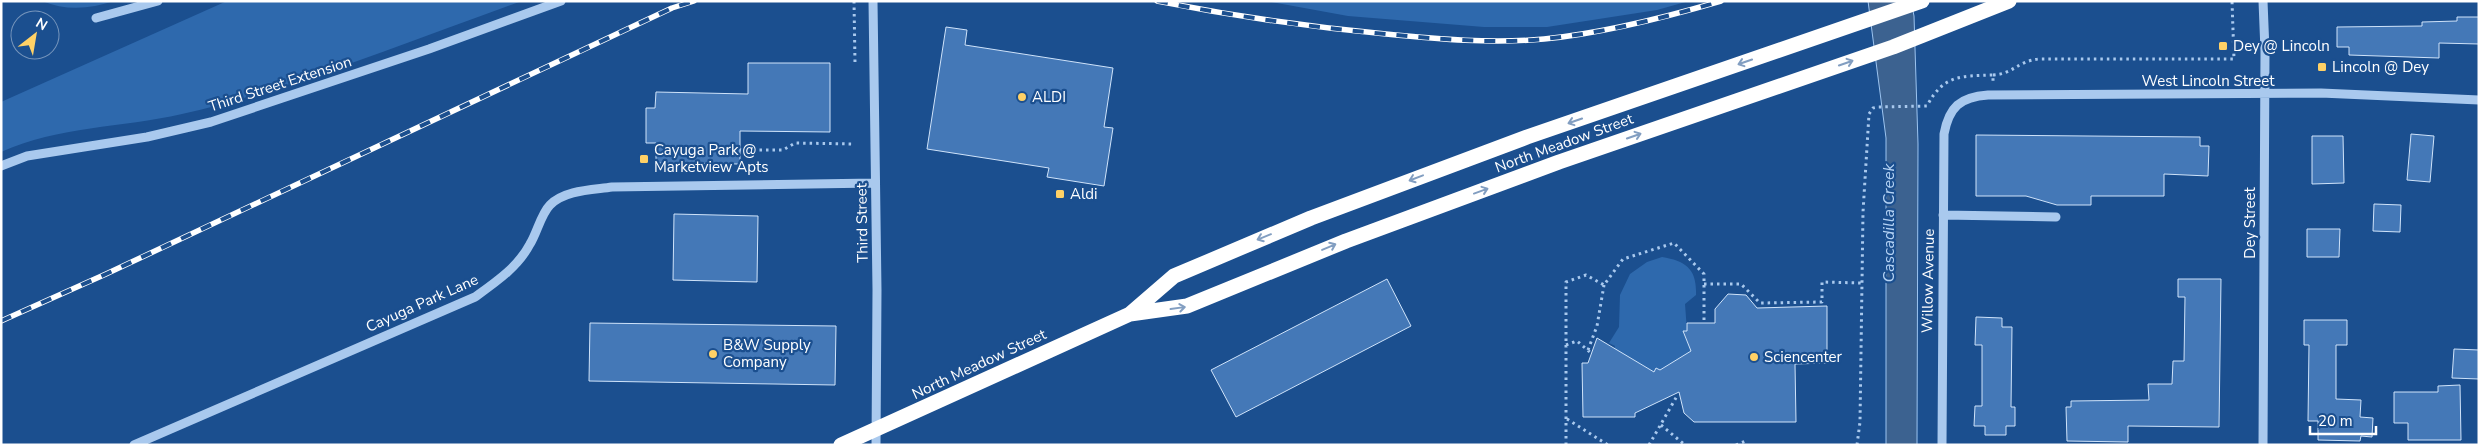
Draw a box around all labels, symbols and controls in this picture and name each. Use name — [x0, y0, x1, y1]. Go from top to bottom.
north arrow — [10, 10, 60, 60]
text: N — [32, 13, 51, 35]
place label: Dey @ Lincoln — [2233, 36, 2330, 56]
marker: Dey @ Lincoln — [2217, 40, 2229, 52]
street label: Third Street Extension — [206, 51, 354, 117]
place label: Lincoln @ Dey — [2332, 57, 2429, 77]
one-way arrow — [1738, 58, 1754, 67]
one-way arrow — [1837, 58, 1853, 67]
marker: Lincoln @ Dey — [2316, 61, 2328, 73]
street label: West Lincoln Street — [2142, 71, 2275, 91]
place label: ALDI — [1032, 87, 1066, 107]
marker: ALDI — [1016, 91, 1028, 103]
street label: North Meadow Street — [1492, 108, 1637, 177]
one-way arrow — [1568, 116, 1584, 126]
one-way arrow — [1626, 131, 1642, 140]
place label: Cayuga Park @ Marketview Apts — [654, 140, 768, 177]
marker: Cayuga Park @ Marketview Apts — [638, 153, 650, 165]
water label: Cascadilla Creek — [1878, 162, 1900, 283]
one-way arrow — [1408, 175, 1423, 184]
street label: Third Street — [851, 182, 873, 263]
place label: Aldi — [1070, 184, 1098, 204]
one-way arrow — [1473, 186, 1489, 195]
street label: Dey Street — [2240, 187, 2260, 259]
marker: Aldi — [1054, 188, 1066, 200]
street label: Willow Avenue — [1917, 229, 1939, 333]
one-way arrow — [1257, 233, 1272, 243]
one-way arrow — [1321, 242, 1336, 252]
street label: Cayuga Park Lane — [363, 269, 481, 337]
one-way arrow — [1170, 302, 1186, 312]
street label: North Meadow Street — [909, 324, 1050, 404]
place label: B&W Supply Company — [723, 335, 811, 372]
place label: Sciencenter — [1764, 347, 1843, 367]
marker: B&W Supply Company — [707, 348, 719, 360]
marker: Sciencenter — [1748, 351, 1760, 363]
scale bar — [2310, 404, 2376, 436]
text: 20 m — [2318, 411, 2353, 431]

